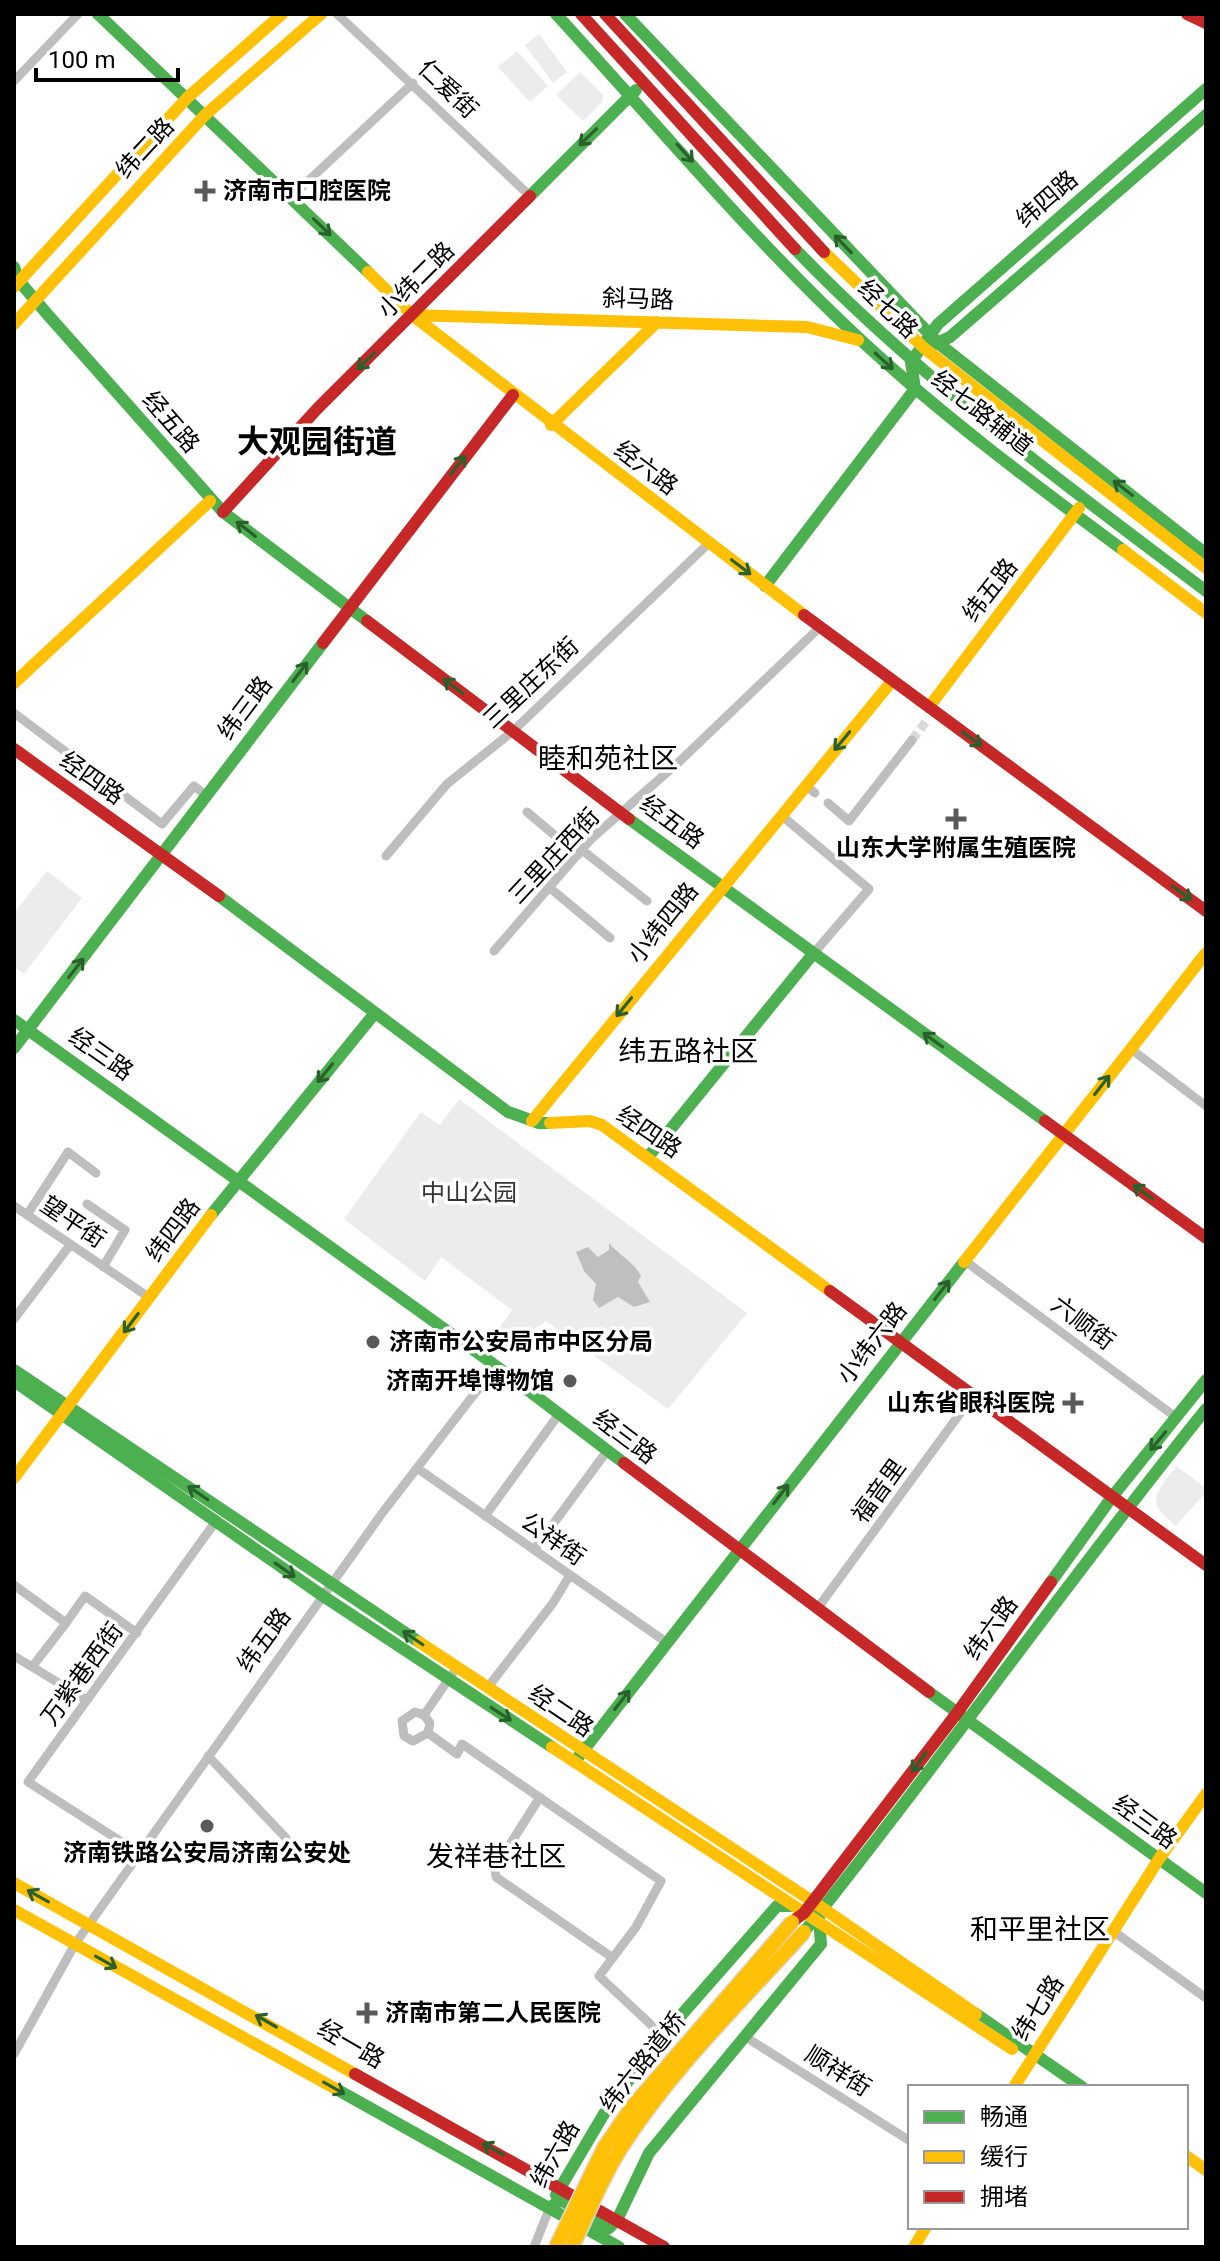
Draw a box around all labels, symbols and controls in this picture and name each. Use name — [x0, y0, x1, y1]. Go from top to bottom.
scale bar — [36, 32, 178, 82]
text: 100 m — [48, 46, 115, 74]
street label: 仁爱街 — [412, 54, 484, 124]
street label: 纬二路 — [110, 112, 180, 184]
one-way arrow — [579, 127, 598, 146]
one-way arrow — [676, 143, 694, 163]
street label: 纬四路 — [1011, 165, 1083, 233]
place label: 济南市口腔医院 — [223, 177, 391, 205]
marker: 济南市口腔医院 — [194, 180, 216, 202]
one-way arrow — [312, 217, 331, 236]
one-way arrow — [834, 235, 852, 255]
street label: 小纬二路 — [372, 236, 460, 324]
street label: 经七路 — [852, 274, 924, 344]
street label: 斜马路 — [602, 284, 674, 314]
one-way arrow — [357, 351, 376, 370]
one-way arrow — [874, 352, 894, 370]
street label: 经七路辅道 — [926, 365, 1038, 461]
street label: 经五路 — [137, 386, 205, 458]
district label: 大观园街道 — [237, 423, 397, 461]
street label: 经六路 — [609, 435, 683, 501]
one-way arrow — [450, 455, 467, 476]
one-way arrow — [1113, 479, 1134, 496]
one-way arrow — [235, 521, 257, 538]
street label: 纬五路 — [957, 553, 1023, 627]
one-way arrow — [730, 559, 751, 576]
street label: 三里庄东街 — [478, 632, 584, 734]
one-way arrow — [291, 662, 308, 683]
street label: 纬三路 — [212, 671, 278, 745]
one-way arrow — [443, 678, 464, 695]
one-way arrow — [833, 730, 851, 751]
one-way arrow — [961, 730, 982, 747]
district label: 睦和苑社区 — [538, 742, 678, 775]
street label: 经四路 — [54, 746, 130, 810]
street label: 经五路 — [635, 790, 709, 854]
street label: 三里庄西街 — [503, 803, 605, 909]
marker: 山东大学附属生殖医院 — [945, 808, 967, 830]
place label: 山东大学附属生殖医院 — [836, 834, 1076, 862]
street label: 小纬四路 — [622, 877, 704, 969]
one-way arrow — [1170, 884, 1192, 901]
one-way arrow — [67, 958, 84, 980]
one-way arrow — [615, 996, 633, 1017]
street label: 经三路 — [63, 1022, 139, 1086]
one-way arrow — [922, 1032, 944, 1048]
district label: 纬五路社区 — [618, 1035, 758, 1068]
one-way arrow — [316, 1063, 334, 1083]
one-way arrow — [1094, 1075, 1111, 1096]
street label: 经四路 — [611, 1100, 687, 1164]
park label: 中山公园 — [421, 1179, 517, 1207]
one-way arrow — [1133, 1184, 1154, 1201]
street label: 望平街 — [35, 1190, 111, 1254]
street label: 纬四路 — [140, 1193, 206, 1267]
one-way arrow — [933, 1280, 950, 1301]
street label: 六顺街 — [1046, 1290, 1120, 1356]
street label: 小纬六路 — [831, 1297, 913, 1389]
one-way arrow — [123, 1311, 140, 1333]
place label: 济南市公安局市中区分局 — [389, 1328, 653, 1356]
marker: 济南市公安局市中区分局 — [364, 1333, 382, 1351]
place label: 济南开埠博物馆 — [386, 1367, 554, 1395]
marker: 济南开埠博物馆 — [561, 1372, 579, 1390]
place label: 山东省眼科医院 — [887, 1389, 1055, 1417]
marker: 山东省眼科医院 — [1062, 1392, 1084, 1414]
street label: 经三路 — [588, 1404, 662, 1470]
one-way arrow — [1149, 1431, 1167, 1451]
street label: 福音里 — [847, 1454, 911, 1528]
one-way arrow — [187, 1484, 209, 1501]
one-way arrow — [772, 1484, 790, 1505]
street label: 公祥街 — [515, 1507, 591, 1571]
one-way arrow — [274, 1562, 296, 1578]
street label: 纬六路 — [959, 1591, 1023, 1665]
street label: 纬五路 — [232, 1603, 296, 1677]
street label: 万紫巷西街 — [35, 1617, 129, 1731]
one-way arrow — [403, 1629, 425, 1646]
street label: 经二路 — [523, 1679, 599, 1743]
one-way arrow — [613, 1690, 630, 1711]
one-way arrow — [490, 1705, 512, 1722]
one-way arrow — [910, 1751, 927, 1772]
street label: 经三路 — [1108, 1790, 1182, 1854]
marker: 济南铁路公安局济南公安处 — [198, 1817, 216, 1835]
place label: 济南铁路公安局济南公安处 — [63, 1839, 351, 1867]
district label: 发祥巷社区 — [426, 1840, 566, 1873]
one-way arrow — [27, 1888, 51, 1903]
district label: 和平里社区 — [970, 1913, 1110, 1946]
one-way arrow — [94, 1955, 118, 1970]
street label: 纬七路 — [1007, 1970, 1069, 2046]
place label: 济南市第二人民医院 — [385, 1999, 601, 2027]
marker: 济南市第二人民医院 — [356, 2002, 378, 2024]
street label: 纬六路道桥 — [594, 2007, 692, 2117]
one-way arrow — [255, 2013, 278, 2029]
street label: 经一路 — [313, 2014, 389, 2074]
street label: 顺祥街 — [800, 2040, 876, 2102]
one-way arrow — [322, 2080, 345, 2096]
legend — [908, 2085, 1188, 2229]
text: 畅通 — [980, 2103, 1028, 2131]
street label: 纬六路 — [525, 2116, 585, 2192]
one-way arrow — [481, 2141, 505, 2156]
text: 缓行 — [980, 2143, 1028, 2171]
text: 拥堵 — [980, 2183, 1028, 2211]

